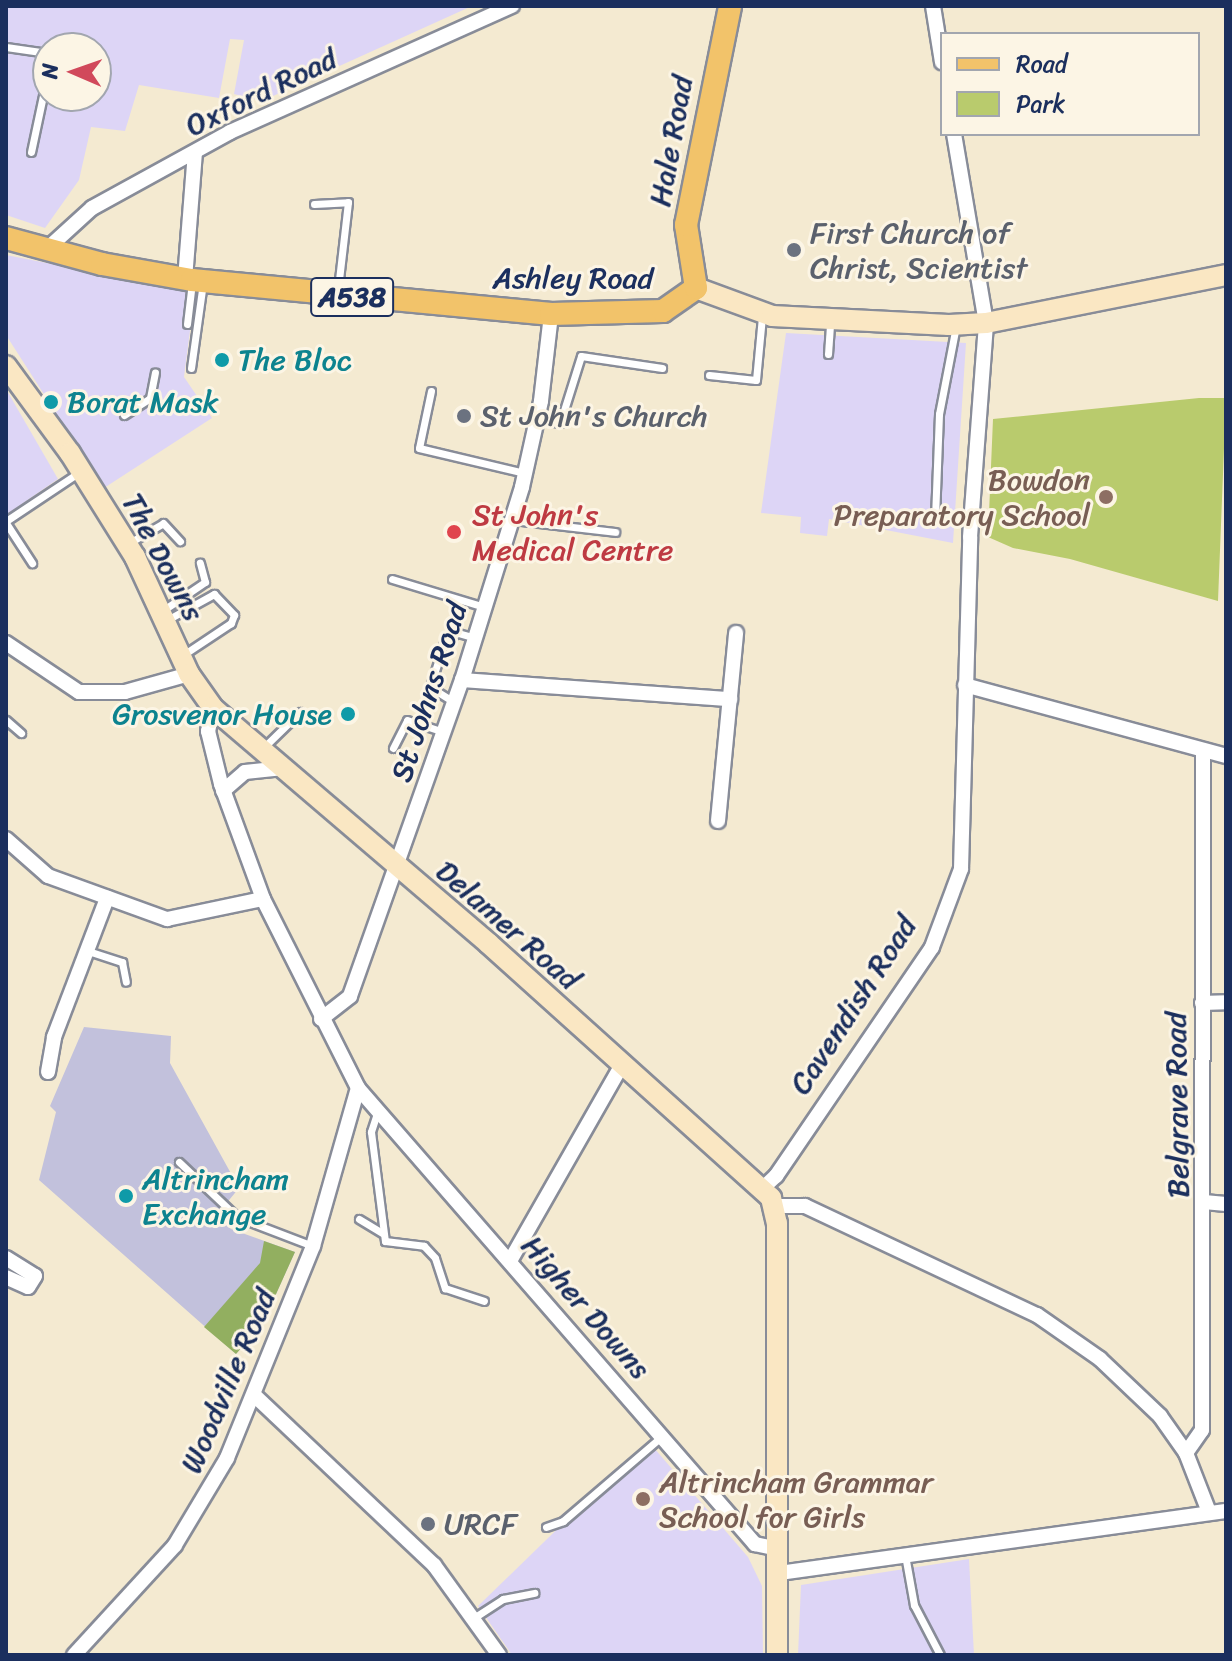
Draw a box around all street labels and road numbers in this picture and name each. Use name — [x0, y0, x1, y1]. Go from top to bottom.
street label: Oxford Road — [180, 40, 342, 144]
street label: Hale Road — [642, 73, 700, 209]
street label: Ashley Road — [493, 260, 653, 296]
road number: A538 — [310, 273, 394, 321]
street label: The Downs — [115, 488, 211, 626]
street label: St Johns Road — [383, 598, 475, 786]
street label: Delamer Road — [429, 853, 587, 997]
street label: Cavendish Road — [782, 909, 924, 1101]
street label: Belgrave Road — [1157, 1012, 1197, 1198]
street label: Higher Downs — [514, 1228, 658, 1386]
street label: Woodville Road — [173, 1284, 283, 1478]

